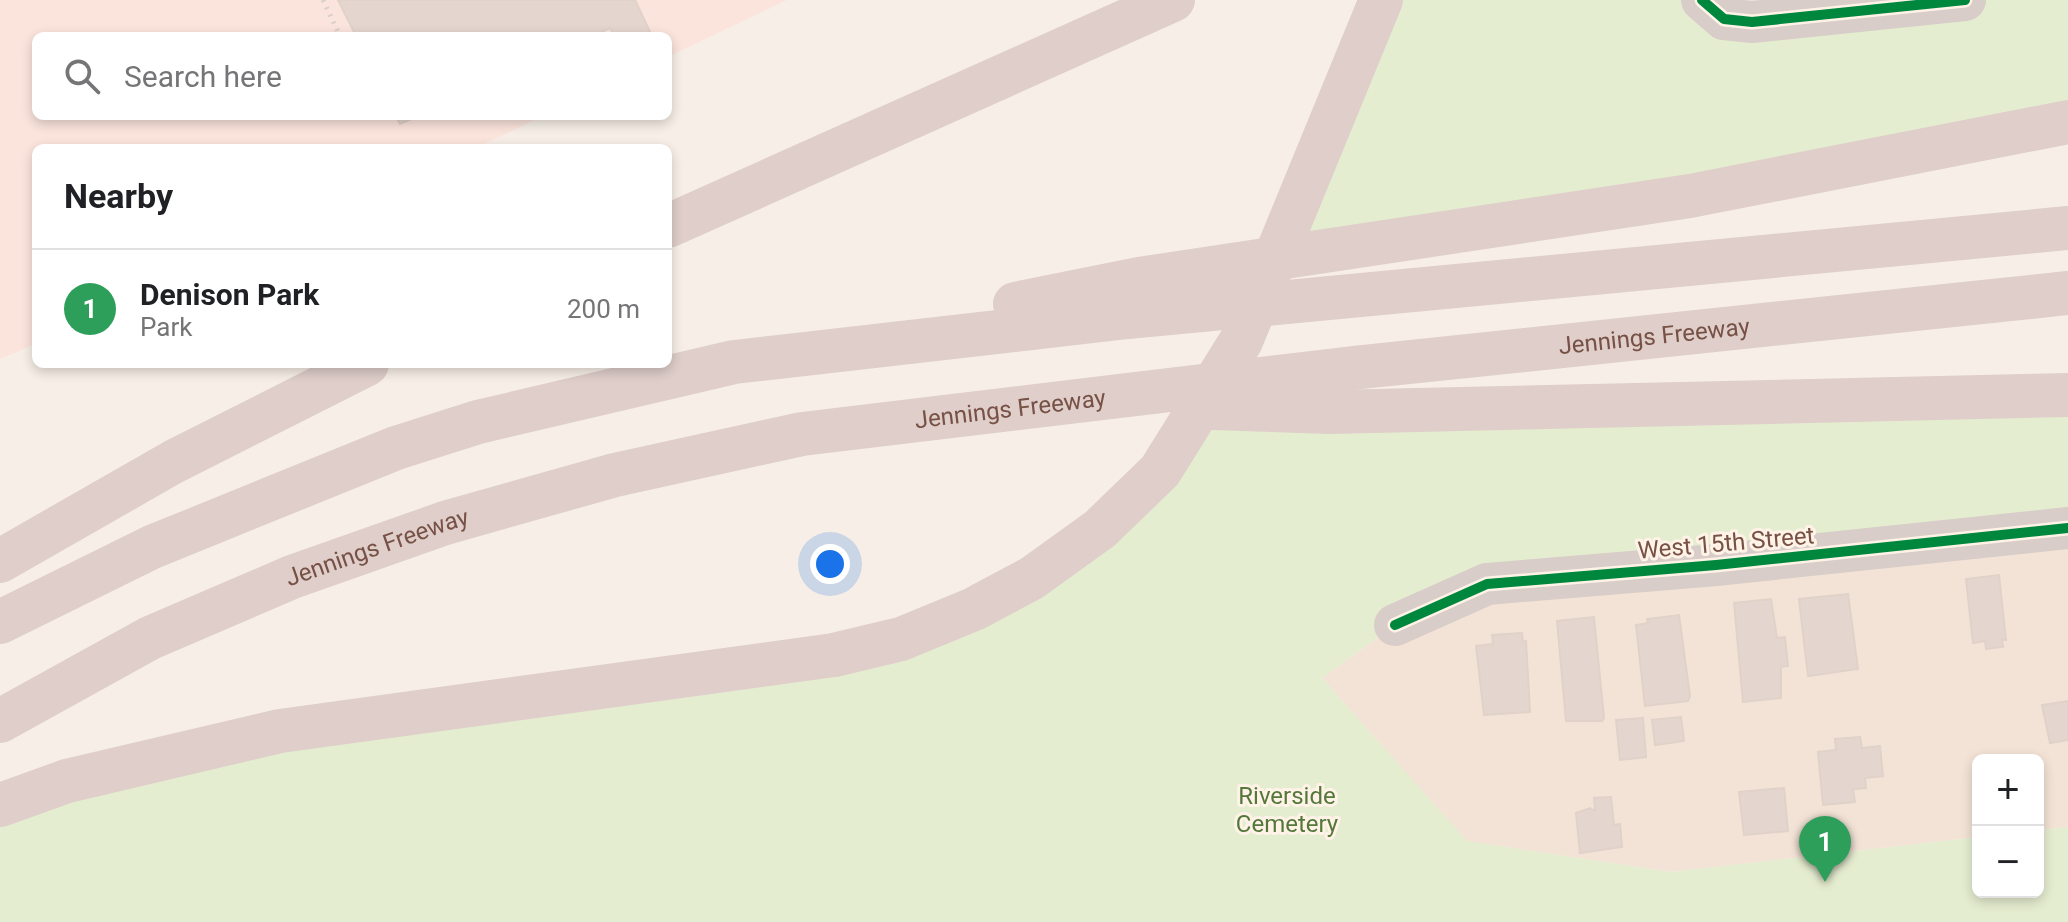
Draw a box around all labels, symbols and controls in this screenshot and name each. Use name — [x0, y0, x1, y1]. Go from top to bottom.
search box — [32, 32, 672, 120]
icon: search — [60, 54, 104, 98]
text: Search here — [124, 59, 282, 94]
text: Nearby — [64, 176, 173, 216]
text: Denison Park — [140, 277, 319, 312]
text: 1 — [83, 294, 97, 324]
text: 200 m — [567, 294, 640, 324]
text: Park — [140, 312, 192, 342]
street label: Jennings Freeway — [1557, 312, 1752, 360]
street label: Jennings Freeway — [913, 384, 1108, 434]
street label: Jennings Freeway — [282, 503, 472, 592]
street label: West 15th Street — [1637, 521, 1816, 565]
your location — [810, 544, 850, 584]
map controls — [1972, 754, 2044, 898]
button: + — [1972, 754, 2044, 826]
park label: Riverside Cemetery — [1236, 782, 1339, 838]
pin: 1 — [1799, 816, 1851, 882]
button: − — [1972, 826, 2044, 898]

